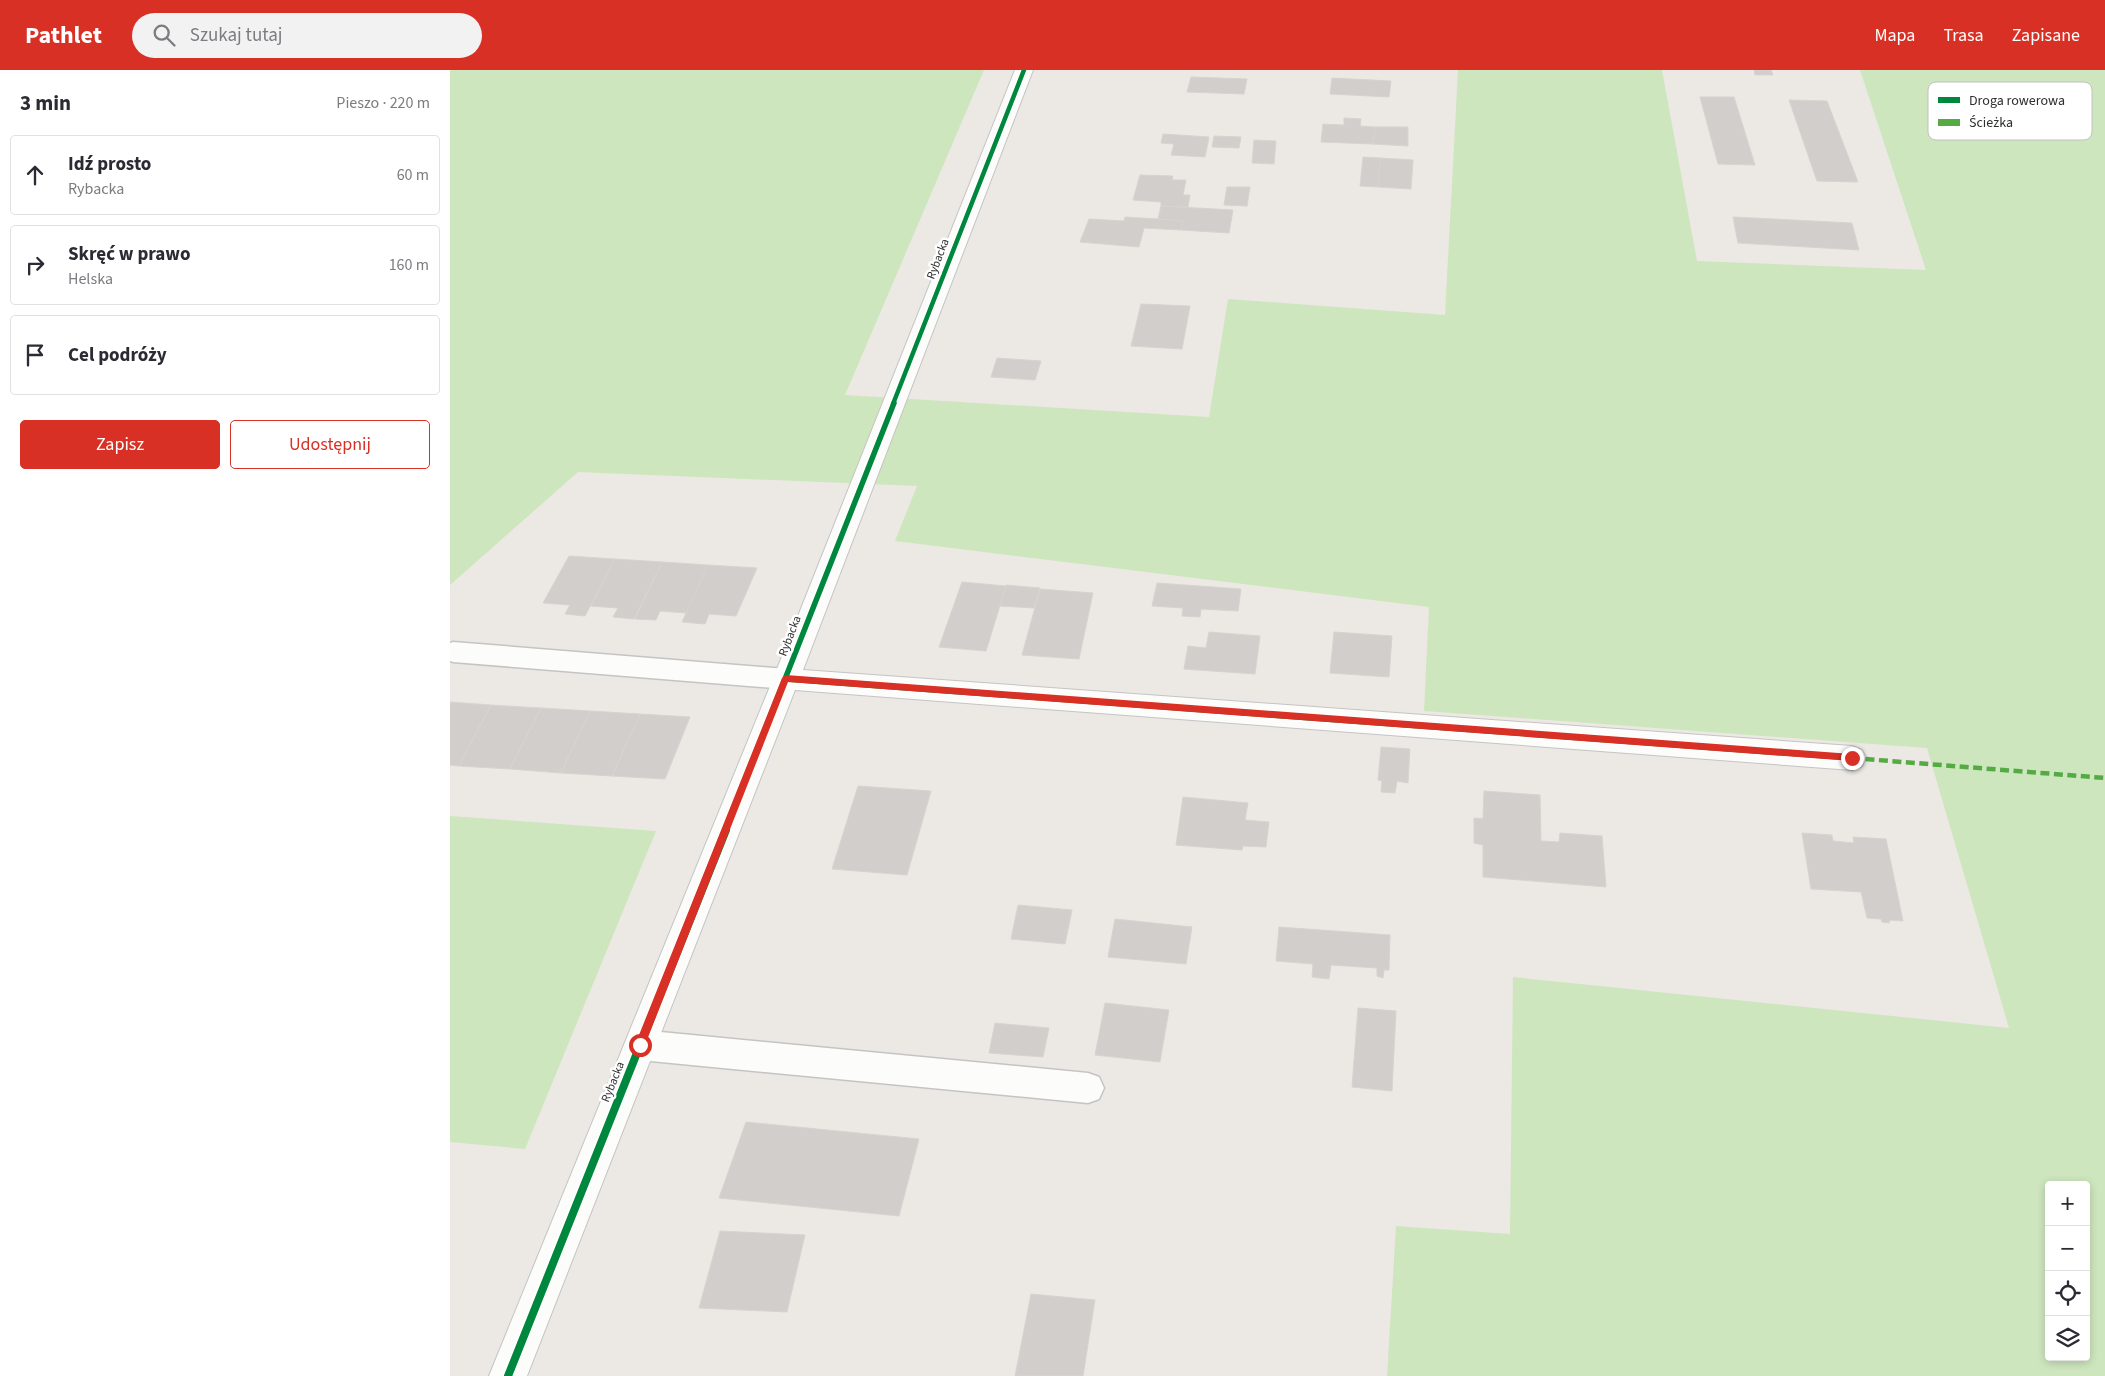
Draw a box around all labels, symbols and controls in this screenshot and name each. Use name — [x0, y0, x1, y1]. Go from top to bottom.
search box — [132, 13, 482, 58]
text: Pathlet — [25, 18, 102, 53]
icon: search — [150, 21, 178, 49]
text: Szukaj tutaj — [190, 22, 283, 49]
text: Mapa — [1874, 23, 1915, 48]
text: Trasa — [1943, 23, 1984, 48]
text: Zapisane — [2012, 23, 2080, 48]
legend — [1928, 82, 2092, 140]
text: 3 min — [20, 88, 71, 118]
text: Droga rowerowa — [1969, 91, 2065, 111]
text: Pieszo · 220 m — [336, 92, 430, 114]
text: Ścieżka — [1969, 113, 2013, 133]
text: Idź prosto — [68, 151, 151, 178]
icon: ahead — [21, 161, 49, 189]
text: 60 m — [397, 164, 429, 186]
text: Rybacka — [68, 178, 124, 200]
street label: Rybacka — [922, 236, 954, 282]
text: Skręć w prawo — [68, 241, 190, 268]
icon: right — [21, 251, 49, 279]
text: 160 m — [389, 254, 429, 276]
text: Helska — [68, 268, 113, 290]
icon: arrive — [21, 341, 49, 369]
text: Cel podróży — [68, 342, 167, 369]
button: Zapisz — [20, 420, 220, 469]
button: Udostępnij — [230, 420, 430, 469]
street label: Rybacka — [774, 613, 806, 659]
route end — [1841, 747, 1864, 770]
route start — [629, 1034, 652, 1057]
street label: Rybacka — [597, 1059, 629, 1105]
map controls — [2045, 1181, 2090, 1361]
button: + — [2045, 1181, 2090, 1226]
button: − — [2045, 1226, 2090, 1271]
button: locate — [2045, 1271, 2090, 1316]
button: layers — [2045, 1316, 2090, 1361]

